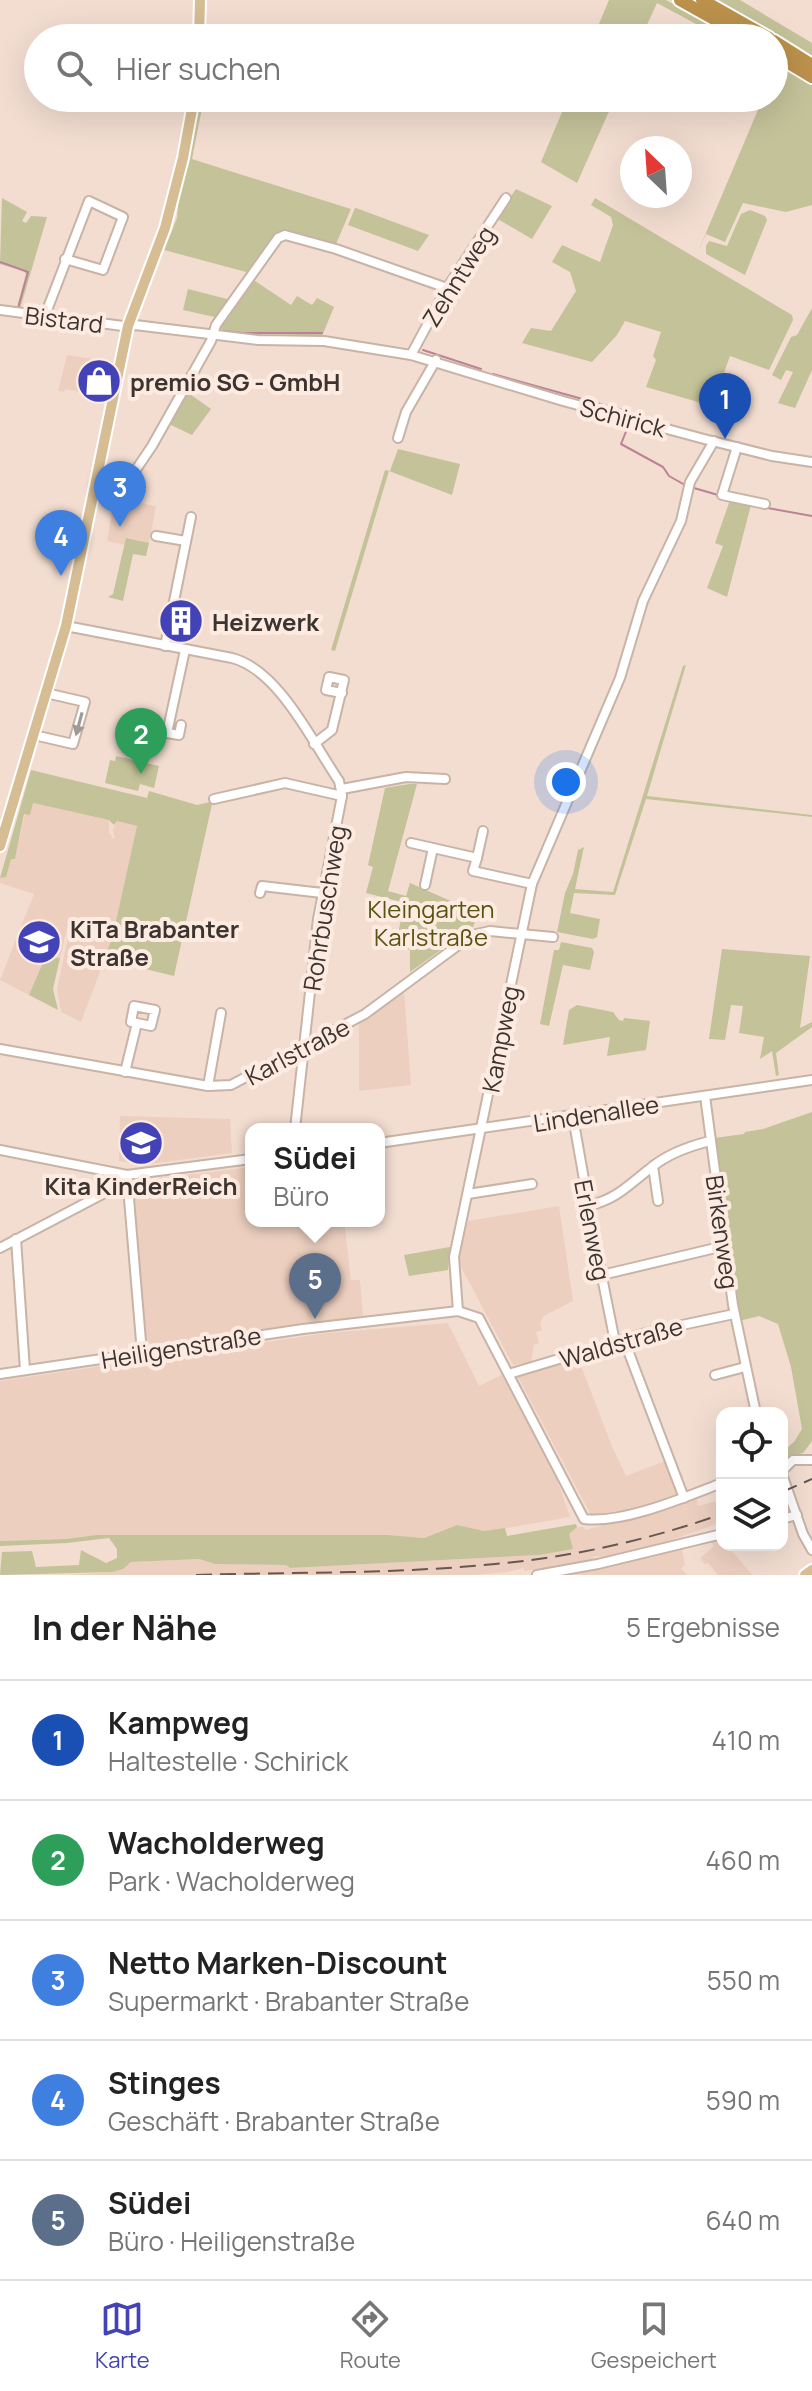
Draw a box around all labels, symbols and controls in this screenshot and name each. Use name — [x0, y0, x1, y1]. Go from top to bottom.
search box — [24, 24, 788, 112]
icon: search — [52, 46, 96, 90]
text: Hier suchen — [116, 48, 281, 89]
north arrow — [620, 136, 692, 208]
street label: Zehntweg — [414, 219, 502, 333]
street label: Bistard — [23, 298, 105, 340]
shop icon: premio SG - GmbH — [75, 357, 123, 405]
place label: premio SG - GmbH — [130, 365, 340, 398]
pin: 1 — [699, 373, 751, 439]
street label: Schirick — [577, 390, 671, 445]
pin: 3 — [94, 461, 146, 527]
pin: 4 — [35, 510, 87, 576]
building icon: Heizwerk — [157, 597, 205, 645]
place label: Heizwerk — [212, 605, 320, 638]
pin: 2 — [115, 708, 167, 774]
one-way arrow — [72, 711, 84, 736]
your location — [546, 762, 586, 802]
street label: Rohrbuschweg — [295, 823, 353, 993]
park label: Kleingarten Karlstraße — [368, 892, 495, 953]
place label: KiTa Brabanter Straße — [70, 912, 239, 973]
school or university icon: KiTa Brabanter Straße — [15, 918, 63, 966]
street label: Kampweg — [474, 983, 526, 1095]
street label: Karlstraße — [239, 1010, 355, 1092]
street label: Lindenallee — [531, 1087, 661, 1139]
school or university icon: Kita KinderReich — [117, 1119, 165, 1167]
popup — [245, 1123, 385, 1227]
text: Südei — [273, 1137, 357, 1178]
place label: Kita KinderReich — [44, 1169, 238, 1202]
street label: Birkenweg — [699, 1173, 747, 1291]
street label: Erlenweg — [567, 1177, 619, 1283]
text: Büro — [273, 1178, 329, 1214]
pin: 5 — [289, 1253, 341, 1319]
street label: Waldstraße — [556, 1309, 686, 1375]
street label: Heiligenstraße — [99, 1318, 263, 1376]
map controls — [716, 1407, 788, 1551]
button: locate — [716, 1407, 788, 1479]
button: layers — [716, 1479, 788, 1551]
text: In der Nähe — [32, 1604, 217, 1650]
text: 5 Ergebnisse — [626, 1609, 780, 1645]
text: Kampweg — [108, 1702, 250, 1743]
text: 1 — [52, 1722, 64, 1758]
text: 410 m — [711, 1722, 780, 1758]
text: Haltestelle · Schirick — [108, 1743, 348, 1779]
text: Wacholderweg — [108, 1822, 325, 1863]
text: 2 — [50, 1842, 66, 1878]
text: 460 m — [705, 1842, 780, 1878]
text: Park · Wacholderweg — [108, 1863, 355, 1899]
text: Netto Marken-Discount — [108, 1942, 448, 1983]
text: 3 — [50, 1962, 66, 1998]
text: 550 m — [707, 1962, 780, 1998]
text: Supermarkt · Brabanter Straße — [108, 1983, 470, 2019]
text: Stinges — [108, 2062, 221, 2103]
text: 4 — [50, 2082, 66, 2118]
text: 590 m — [706, 2082, 780, 2118]
text: Geschäft · Brabanter Straße — [108, 2103, 440, 2139]
text: Südei — [108, 2182, 191, 2223]
text: 5 — [50, 2202, 66, 2238]
text: 640 m — [705, 2202, 780, 2238]
text: Büro · Heiligenstraße — [108, 2223, 355, 2259]
tab: Karte — [95, 2297, 150, 2375]
tab: Route — [340, 2297, 401, 2375]
tab: Gespeichert — [591, 2297, 717, 2375]

